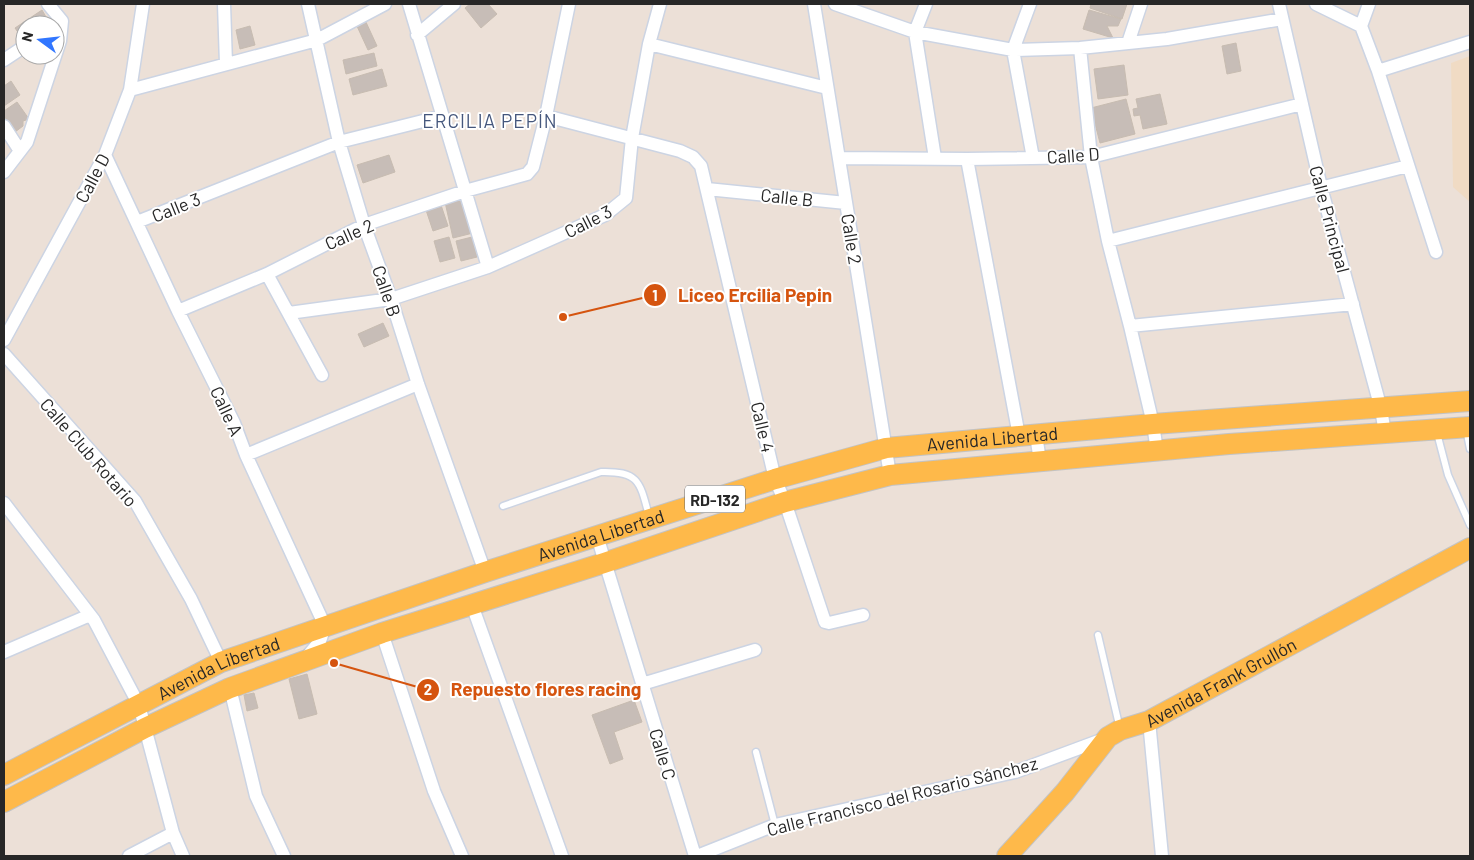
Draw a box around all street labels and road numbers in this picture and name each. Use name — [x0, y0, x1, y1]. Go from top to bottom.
street label: Calle D — [1046, 142, 1100, 168]
street label: Calle D — [70, 150, 114, 206]
street label: Calle Principal — [1305, 163, 1355, 275]
street label: Calle B — [760, 183, 814, 211]
street label: Calle 3 — [148, 187, 204, 227]
street label: Calle 3 — [560, 200, 616, 242]
street label: Calle 2 — [837, 212, 867, 266]
street label: Calle 2 — [321, 214, 377, 254]
street label: Calle B — [368, 262, 406, 320]
street label: Calle A — [206, 383, 248, 439]
street label: Calle Club Rotario — [36, 393, 142, 511]
street label: Calle 4 — [747, 399, 779, 455]
street label: Avenida Libertad — [926, 422, 1059, 455]
road number: RD-132 — [685, 486, 745, 512]
street label: Avenida Libertad — [535, 504, 667, 566]
street label: Avenida Libertad — [153, 632, 283, 704]
street label: Avenida Frank Grullón — [1142, 633, 1300, 732]
street label: Calle C — [645, 726, 681, 782]
street label: Calle Francisco del Rosario Sánchez — [764, 752, 1040, 840]

